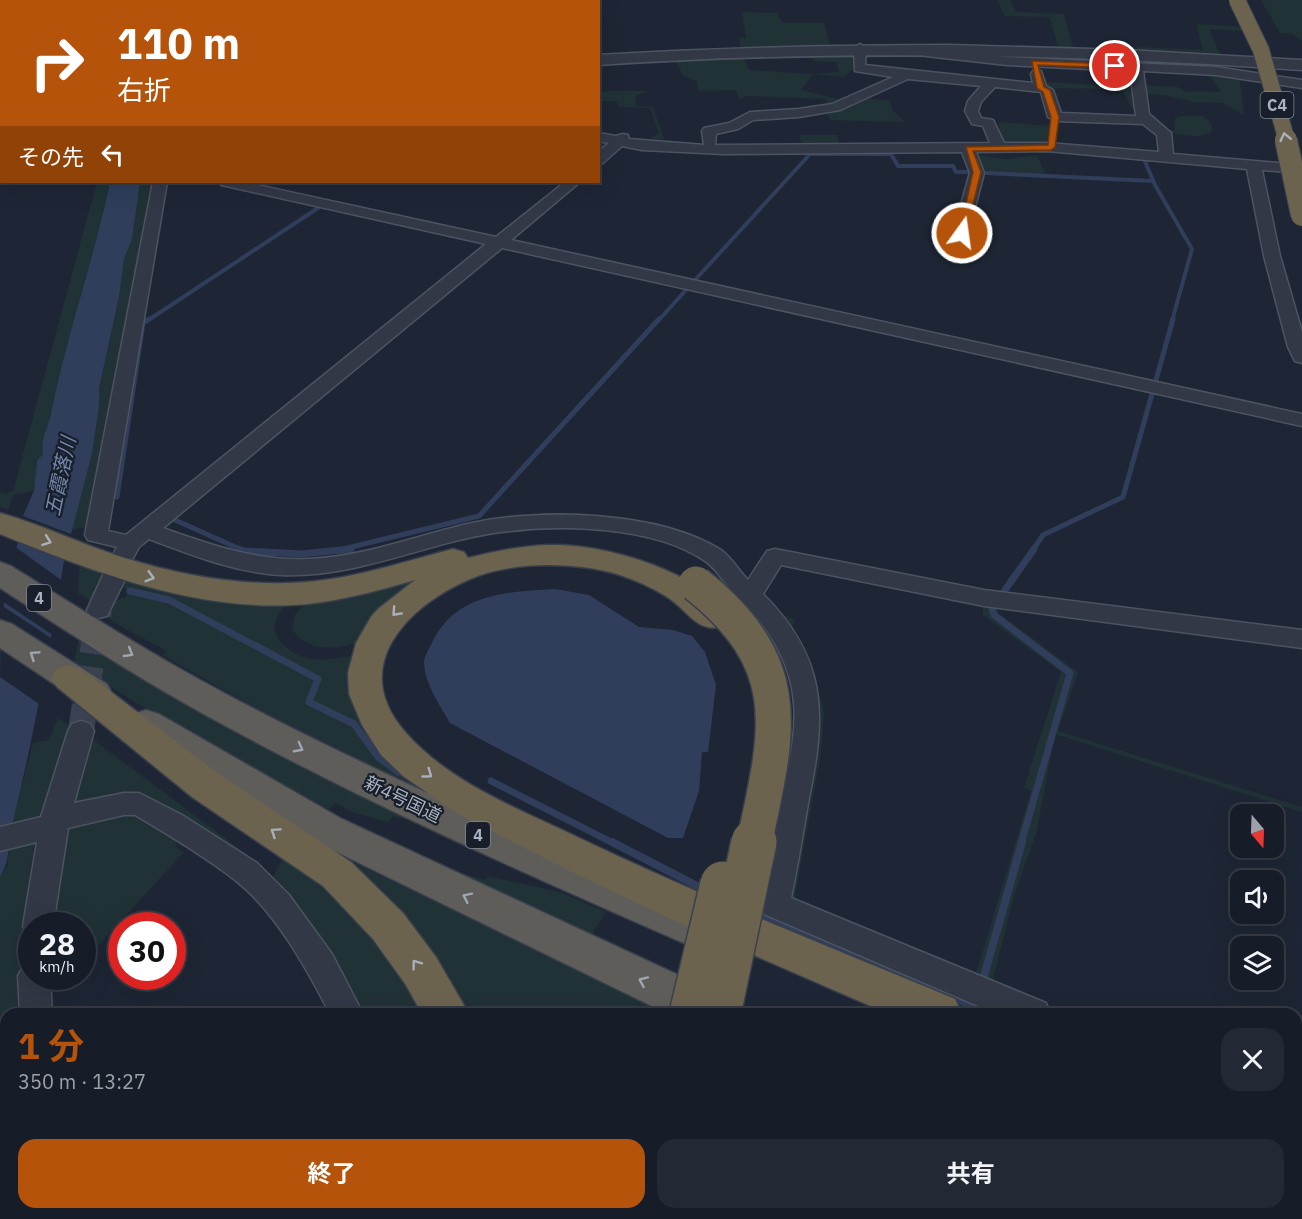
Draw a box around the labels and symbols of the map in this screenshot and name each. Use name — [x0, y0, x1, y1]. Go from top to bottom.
pin — [1089, 40, 1140, 91]
road number: C4 — [1260, 92, 1294, 118]
one-way arrow — [1279, 132, 1292, 142]
position arrow — [930, 201, 994, 265]
water label: 五霞落川 — [38, 432, 82, 518]
one-way arrow — [41, 534, 52, 547]
one-way arrow — [144, 570, 154, 582]
road number: 4 — [27, 585, 51, 611]
one-way arrow — [392, 604, 403, 615]
one-way arrow — [123, 646, 133, 658]
one-way arrow — [30, 651, 41, 662]
one-way arrow — [293, 741, 304, 752]
one-way arrow — [422, 767, 433, 778]
street label: 新4号国道 — [361, 771, 445, 827]
north arrow — [1230, 804, 1284, 858]
road number: 4 — [466, 822, 490, 848]
one-way arrow — [270, 828, 281, 839]
one-way arrow — [463, 893, 473, 904]
speed limit sign: 30 — [108, 912, 186, 990]
one-way arrow — [412, 959, 423, 970]
one-way arrow — [638, 977, 649, 989]

